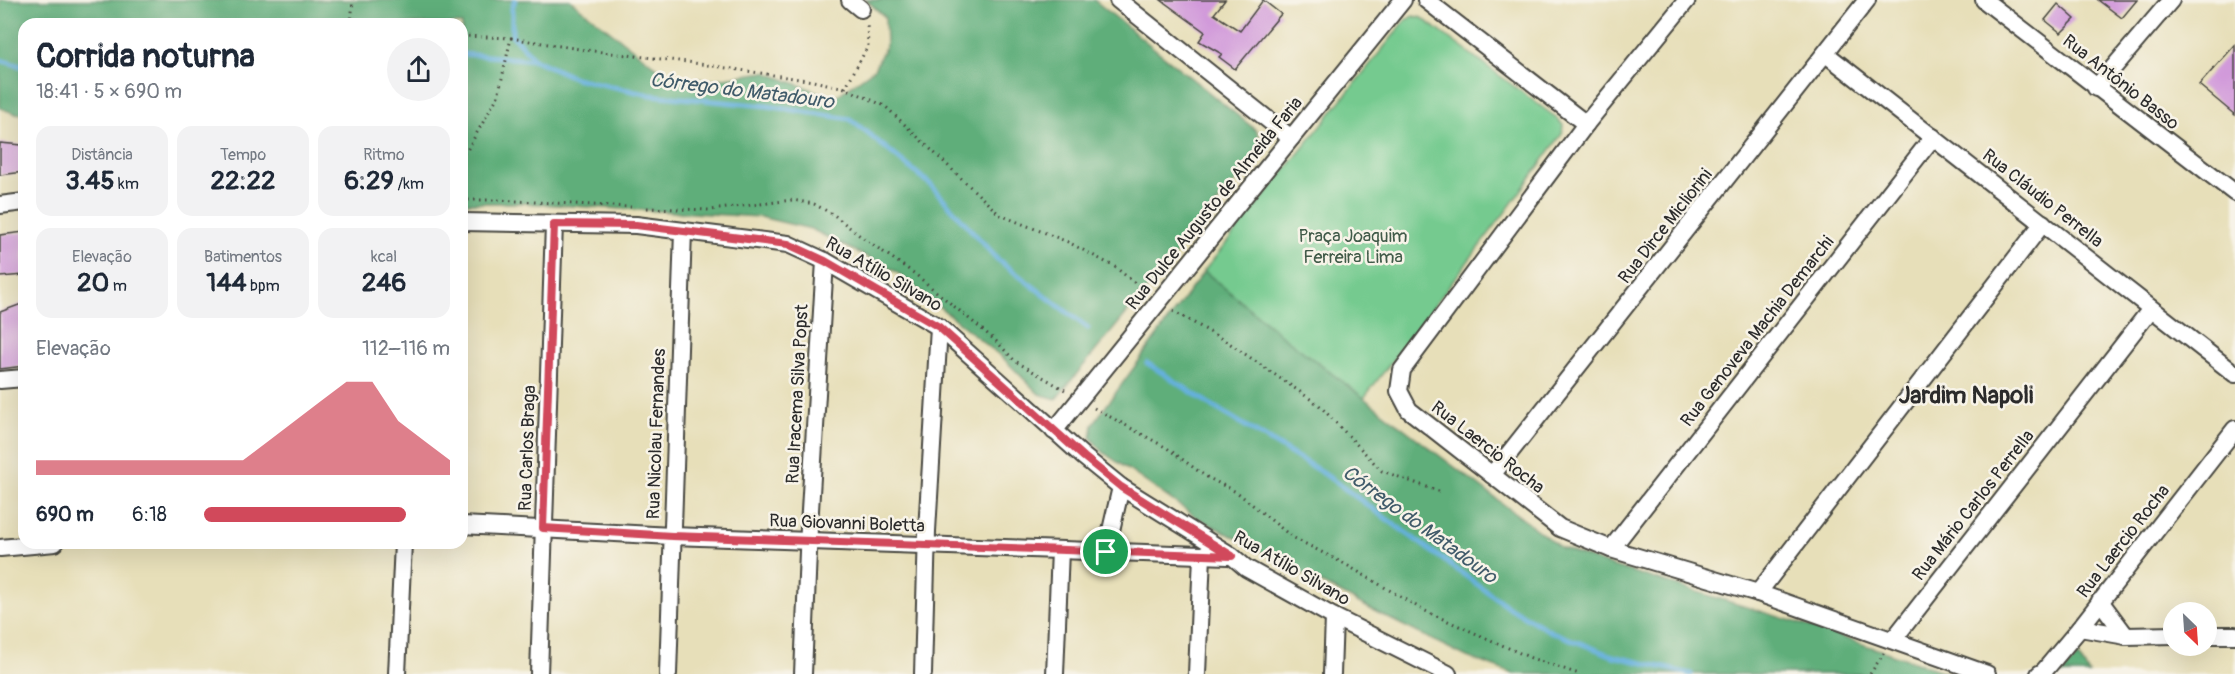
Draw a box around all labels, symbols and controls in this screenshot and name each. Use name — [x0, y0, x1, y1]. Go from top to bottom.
street label: Rua Antônio Basso — [2058, 30, 2184, 135]
text: Corrida noturna — [36, 36, 255, 77]
button: share — [387, 38, 450, 101]
water label: Córrego do Matadouro — [649, 67, 836, 114]
text: 18:41 · 5 × 690 m — [36, 79, 182, 104]
street label: Rua Dulce Augusto de Almeida Faria — [1121, 92, 1308, 315]
street label: Rua Cláudio Perrella — [1978, 144, 2108, 253]
text: Distância — [71, 145, 133, 165]
text: Tempo — [220, 145, 266, 165]
text: Ritmo — [363, 145, 405, 165]
street label: Rua Dirce Micliorini — [1613, 164, 1718, 289]
text: 3.45 — [65, 165, 115, 197]
text: 22:22 — [210, 165, 276, 197]
text: 6:29 — [344, 165, 394, 197]
text: km — [115, 174, 139, 194]
text: /km — [394, 174, 424, 194]
park label: Praça Joaquim Ferreira Lima — [1299, 225, 1407, 269]
street label: Rua Genoveva Machia Demarchi — [1676, 231, 1839, 431]
street label: Rua Atílio Silvano — [821, 232, 946, 317]
text: Elevação — [72, 247, 132, 267]
text: Batimentos — [204, 247, 282, 267]
text: kcal — [371, 247, 397, 267]
text: 20 — [77, 267, 109, 299]
text: 144 — [206, 267, 247, 299]
text: 246 — [362, 267, 406, 299]
text: m — [109, 276, 127, 296]
text: bpm — [247, 276, 280, 296]
street label: Rua Iracema Silva Popst — [781, 303, 814, 484]
text: Elevação — [36, 336, 111, 361]
text: 112–116 m — [362, 336, 450, 361]
street label: Rua Nicolau Fernandes — [642, 348, 671, 520]
district label: Jardim Napoli — [1899, 381, 2033, 410]
street label: Rua Carlos Braga — [514, 385, 541, 511]
street label: Rua Laercio Rocha — [1426, 396, 1549, 499]
street label: Rua Mário Carlos Perrella — [1907, 425, 2039, 585]
water label: Córrego do Matadouro — [1338, 460, 1503, 590]
street label: Rua Laercio Rocha — [2072, 480, 2175, 603]
text: 690 m — [36, 502, 94, 527]
text: 6:18 — [132, 502, 167, 527]
street label: Rua Giovanni Boletta — [769, 509, 925, 538]
pin — [1080, 526, 1131, 577]
street label: Rua Atílio Silvano — [1229, 526, 1354, 611]
icon: arrive — [1089, 535, 1122, 568]
north arrow — [2163, 602, 2217, 656]
map controls — [2163, 602, 2217, 656]

